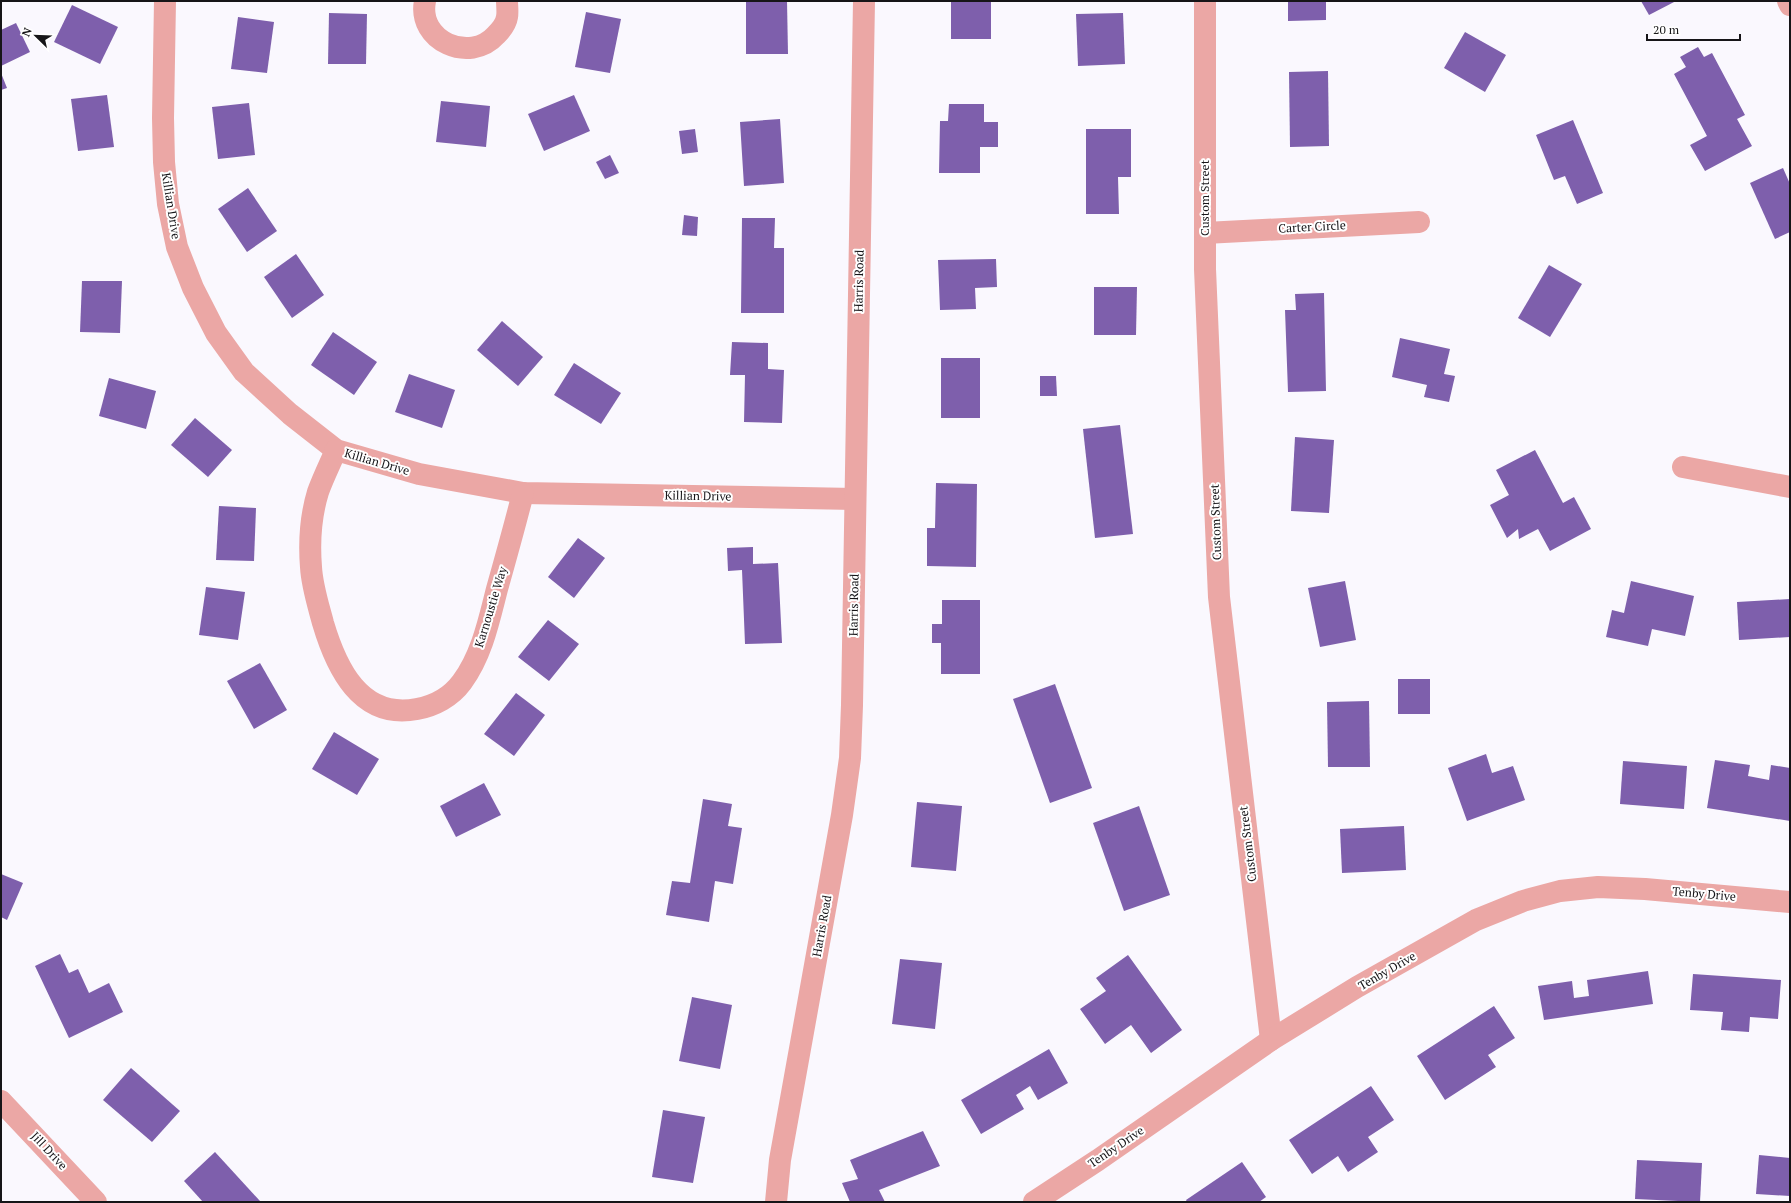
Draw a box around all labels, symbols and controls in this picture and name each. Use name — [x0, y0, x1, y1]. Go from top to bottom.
north arrow — [16, 16, 56, 56]
scale bar — [1647, 16, 1740, 42]
text: 20 m — [1653, 22, 1680, 37]
text: N — [19, 25, 35, 39]
street label: Custom Street — [1197, 159, 1212, 236]
street label: Killian Drive — [159, 172, 184, 240]
street label: Carter Circle — [1278, 217, 1346, 236]
street label: Harris Road — [850, 249, 867, 312]
street label: Killian Drive — [343, 445, 411, 478]
street label: Custom Street — [1207, 483, 1224, 560]
street label: Killian Drive — [664, 487, 732, 504]
street label: Karnoustie Way — [471, 564, 510, 649]
street label: Harris Road — [845, 573, 862, 636]
street label: Custom Street — [1235, 805, 1260, 883]
street label: Tenby Drive — [1672, 883, 1736, 904]
street label: Harris Road — [809, 894, 834, 958]
street label: Tenby Drive — [1355, 948, 1418, 993]
street label: Tenby Drive — [1085, 1123, 1146, 1171]
street label: Jill Drive — [28, 1129, 71, 1173]

